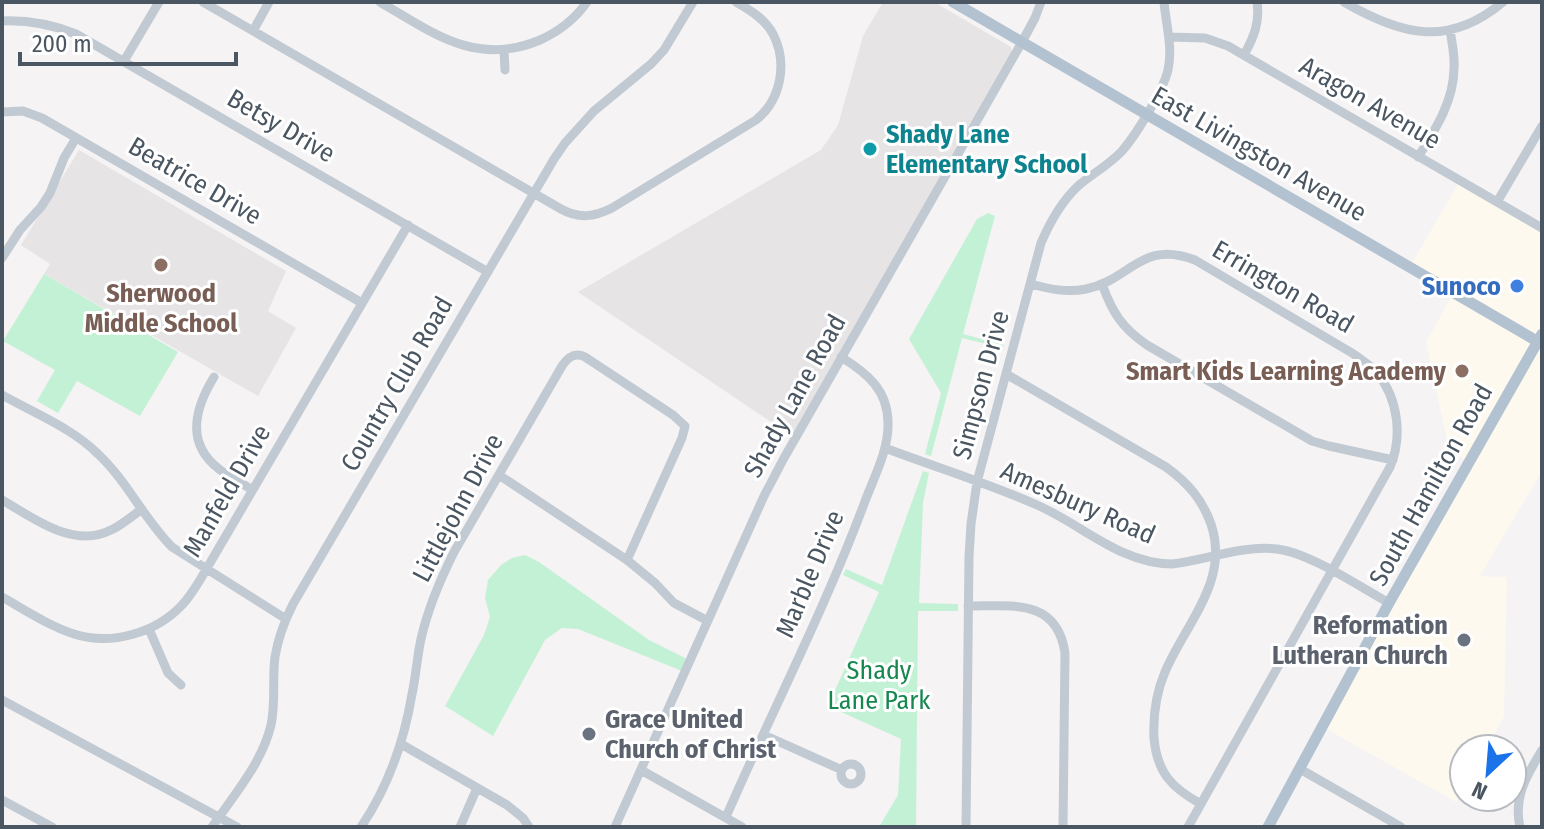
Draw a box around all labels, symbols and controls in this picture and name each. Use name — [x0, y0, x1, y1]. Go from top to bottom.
scale bar — [20, 16, 236, 66]
text: 200 m — [32, 30, 92, 58]
street label: Aragon Avenue — [1294, 50, 1446, 156]
street label: East Livingston Avenue — [1146, 80, 1372, 228]
street label: Betsy Drive — [222, 83, 340, 169]
place label: Shady Lane Elementary School — [886, 119, 1088, 180]
street label: Beatrice Drive — [123, 130, 267, 232]
marker: Shady Lane Elementary School — [861, 140, 879, 158]
street label: Errington Road — [1207, 234, 1359, 340]
marker: Sherwood Middle School — [152, 256, 170, 274]
place label: Sunoco — [1422, 271, 1501, 302]
marker: Sunoco — [1508, 277, 1526, 295]
place label: Sherwood Middle School — [85, 278, 238, 339]
street label: Country Club Road — [335, 291, 459, 477]
street label: Simpson Drive — [946, 307, 1016, 463]
street label: Shady Lane Road — [737, 309, 853, 483]
place label: Smart Kids Learning Academy — [1126, 356, 1447, 387]
marker: Smart Kids Learning Academy — [1453, 362, 1471, 380]
street label: South Hamilton Road — [1363, 379, 1499, 591]
street label: Manfeld Drive — [177, 419, 277, 563]
street label: Littlejohn Drive — [406, 429, 510, 587]
street label: Amesbury Road — [996, 455, 1160, 551]
street label: Marble Drive — [769, 506, 851, 642]
place label: Reformation Lutheran Church — [1272, 610, 1448, 671]
marker: Reformation Lutheran Church — [1455, 631, 1473, 649]
park label: Shady Lane Park — [828, 655, 931, 716]
place label: Grace United Church of Christ — [605, 704, 777, 765]
marker: Grace United Church of Christ — [580, 725, 598, 743]
north arrow — [1448, 733, 1528, 813]
text: N — [1468, 776, 1491, 806]

